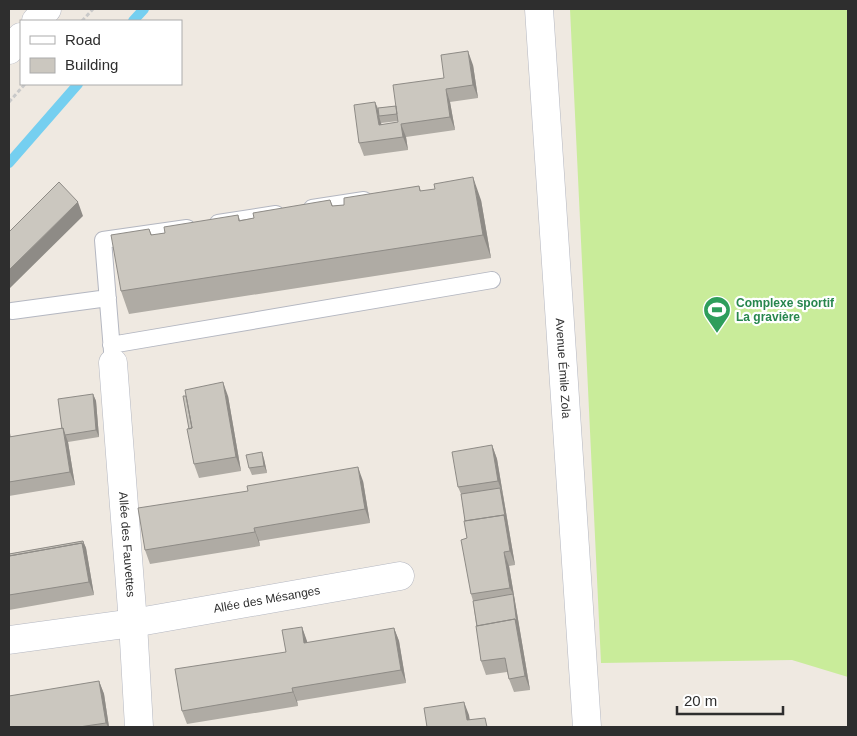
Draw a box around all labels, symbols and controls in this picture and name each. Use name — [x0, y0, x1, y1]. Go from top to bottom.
legend — [20, 20, 182, 85]
text: Road — [65, 31, 101, 48]
text: Building — [65, 56, 118, 73]
sports icon: Complexe sportif La gravière — [702, 295, 732, 334]
place label: Complexe sportif La gravière — [736, 296, 835, 324]
street label: Avenue Émile Zola — [553, 318, 573, 419]
street label: Allée des Fauvettes — [116, 491, 138, 598]
street label: Allée des Mésanges — [212, 583, 321, 616]
scale bar — [677, 684, 783, 716]
text: 20 m — [684, 692, 717, 709]

